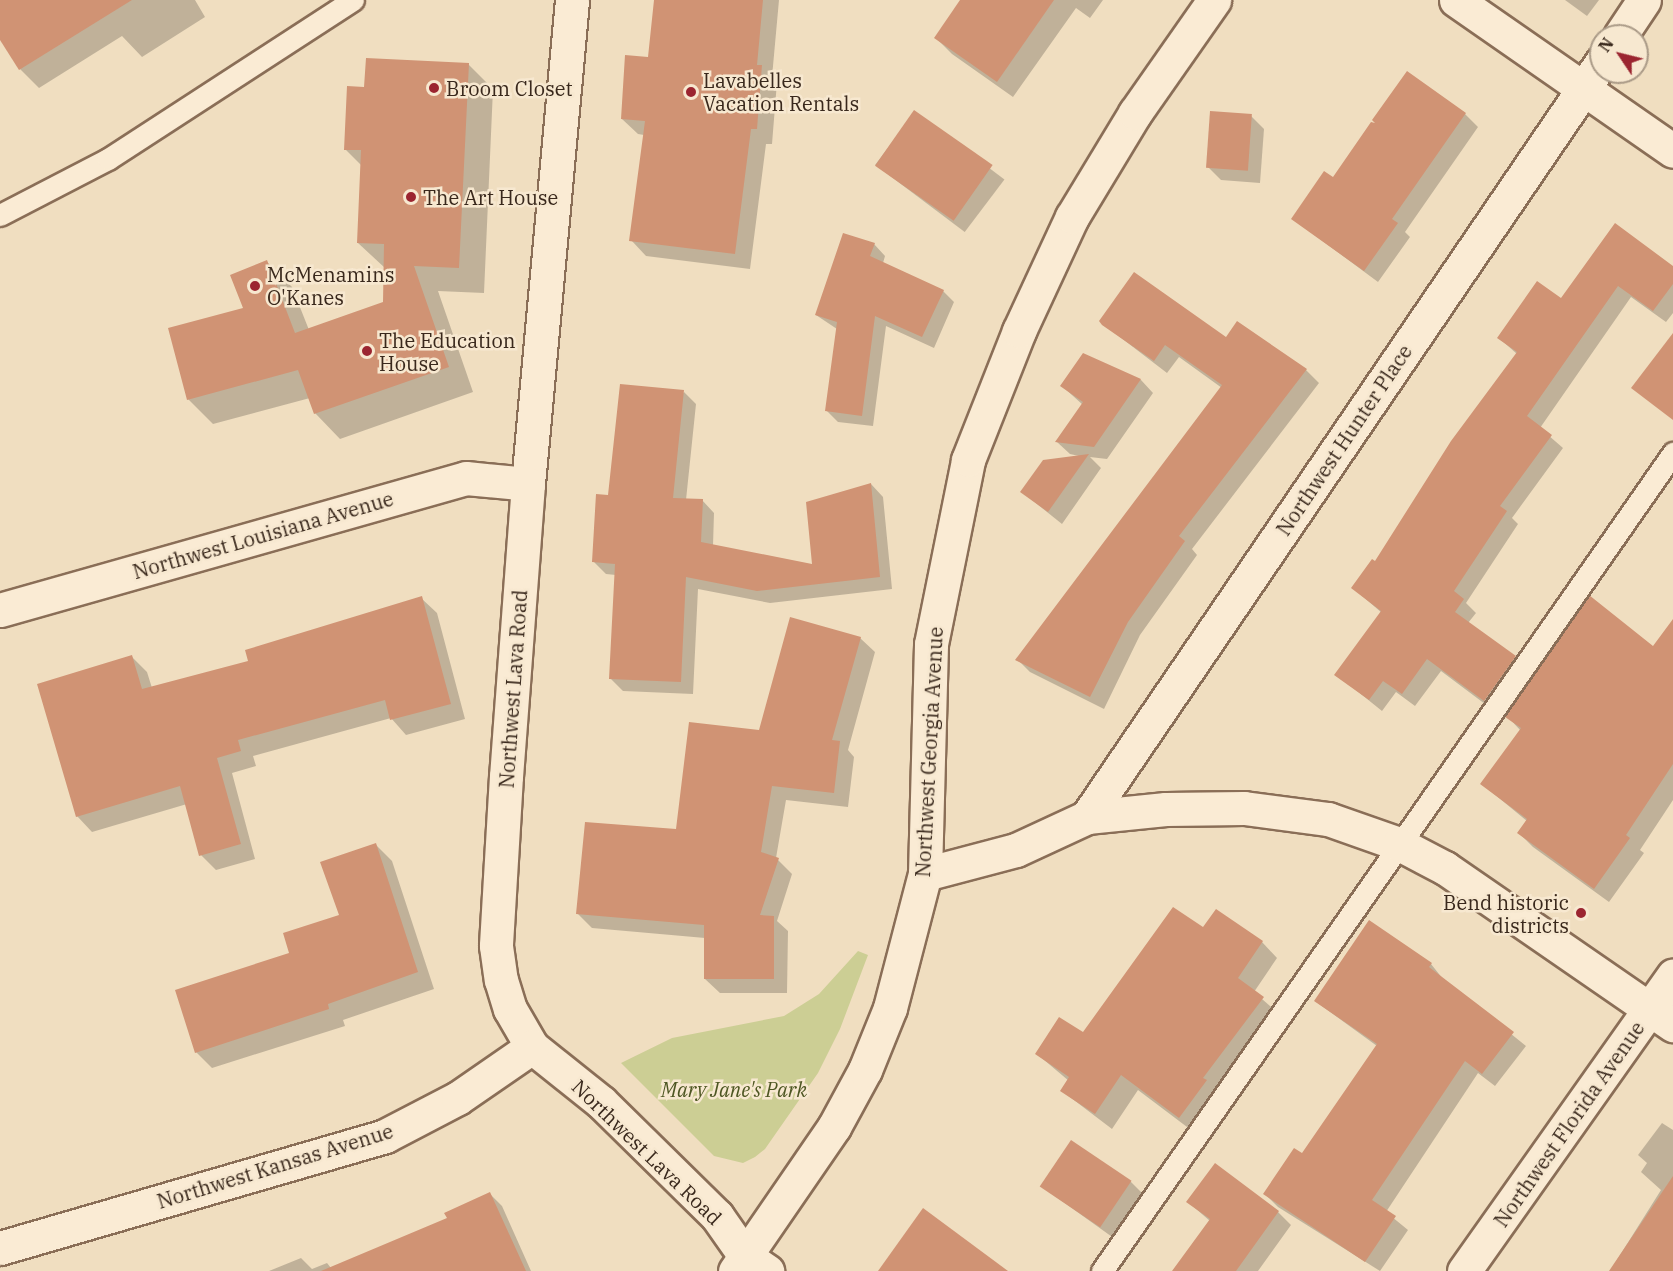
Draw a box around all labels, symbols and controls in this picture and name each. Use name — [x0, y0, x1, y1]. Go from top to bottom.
north arrow — [1589, 24, 1649, 84]
text: N — [1594, 34, 1618, 56]
place label: Lavabelles Vacation Rentals — [703, 68, 859, 115]
place label: Broom Closet — [446, 76, 573, 100]
marker: Broom Closet — [427, 81, 441, 95]
marker: Lavabelles Vacation Rentals — [684, 85, 698, 99]
place label: The Art House — [423, 185, 558, 209]
marker: The Art House — [404, 190, 418, 204]
place label: McMenamins O'Kanes — [267, 262, 395, 309]
marker: McMenamins O'Kanes — [248, 279, 262, 293]
place label: The Education House — [379, 328, 515, 375]
street label: Northwest Hunter Place — [1271, 340, 1417, 540]
marker: The Education House — [360, 344, 374, 358]
street label: Northwest Louisiana Avenue — [130, 486, 396, 584]
street label: Northwest Lava Road — [494, 589, 532, 789]
street label: Northwest Georgia Avenue — [910, 626, 948, 878]
place label: Bend historic districts — [1443, 890, 1569, 937]
marker: Bend historic districts — [1574, 906, 1588, 920]
street label: Northwest Florida Avenue — [1489, 1017, 1649, 1231]
street label: Northwest Lava Road — [567, 1074, 727, 1230]
park label: Mary Jane's Park — [661, 1077, 807, 1101]
street label: Northwest Kansas Avenue — [154, 1119, 396, 1213]

